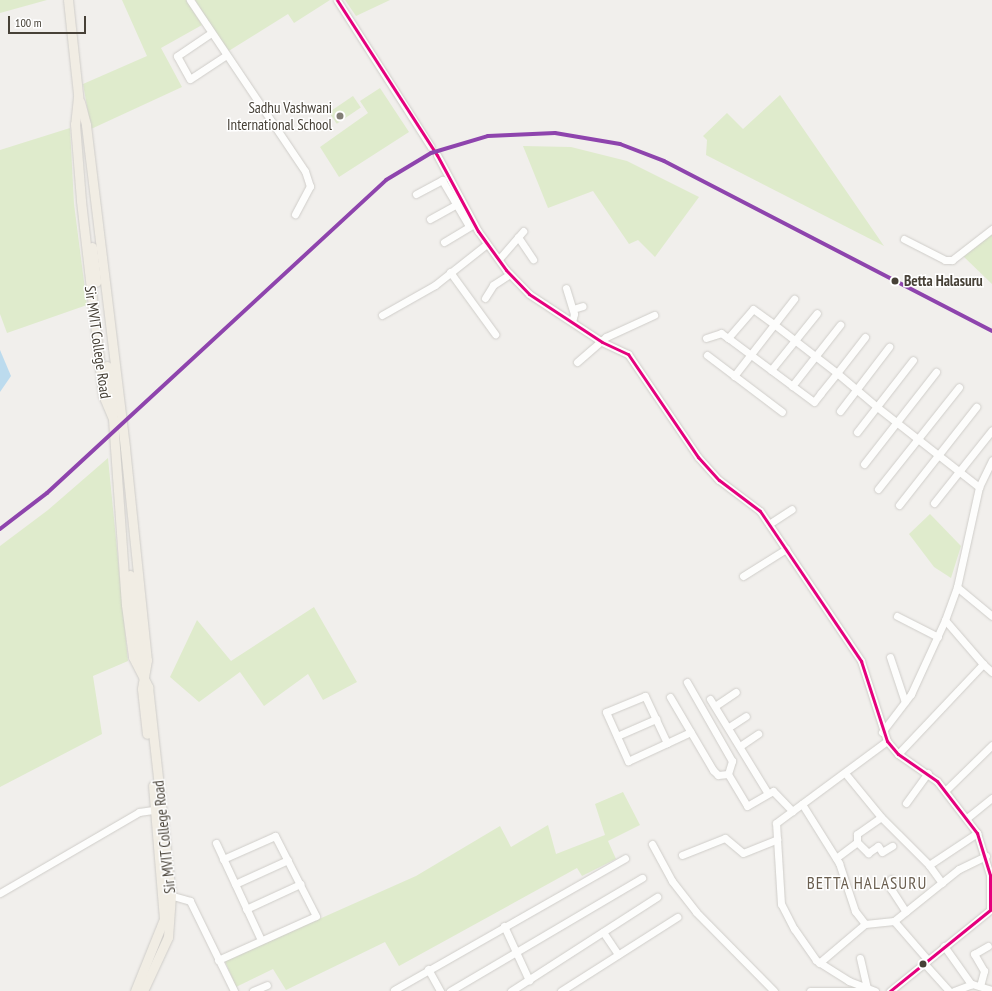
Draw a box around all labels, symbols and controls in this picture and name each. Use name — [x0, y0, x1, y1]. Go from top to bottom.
scale bar — [10, 8, 88, 34]
text: 100 m — [15, 15, 42, 30]
place label: Sadhu Vashwani International School — [227, 98, 332, 133]
marker: Sadhu Vashwani International School — [335, 111, 345, 121]
place label: Betta Halasuru — [904, 272, 983, 290]
marker: Betta Halasuru — [889, 275, 901, 287]
street label: Sir MVIT College Road — [81, 284, 115, 400]
street label: Sir MVIT College Road — [149, 779, 179, 895]
district label: BETTA HALASURU — [806, 874, 928, 894]
unlabelled marker — [918, 959, 928, 969]

